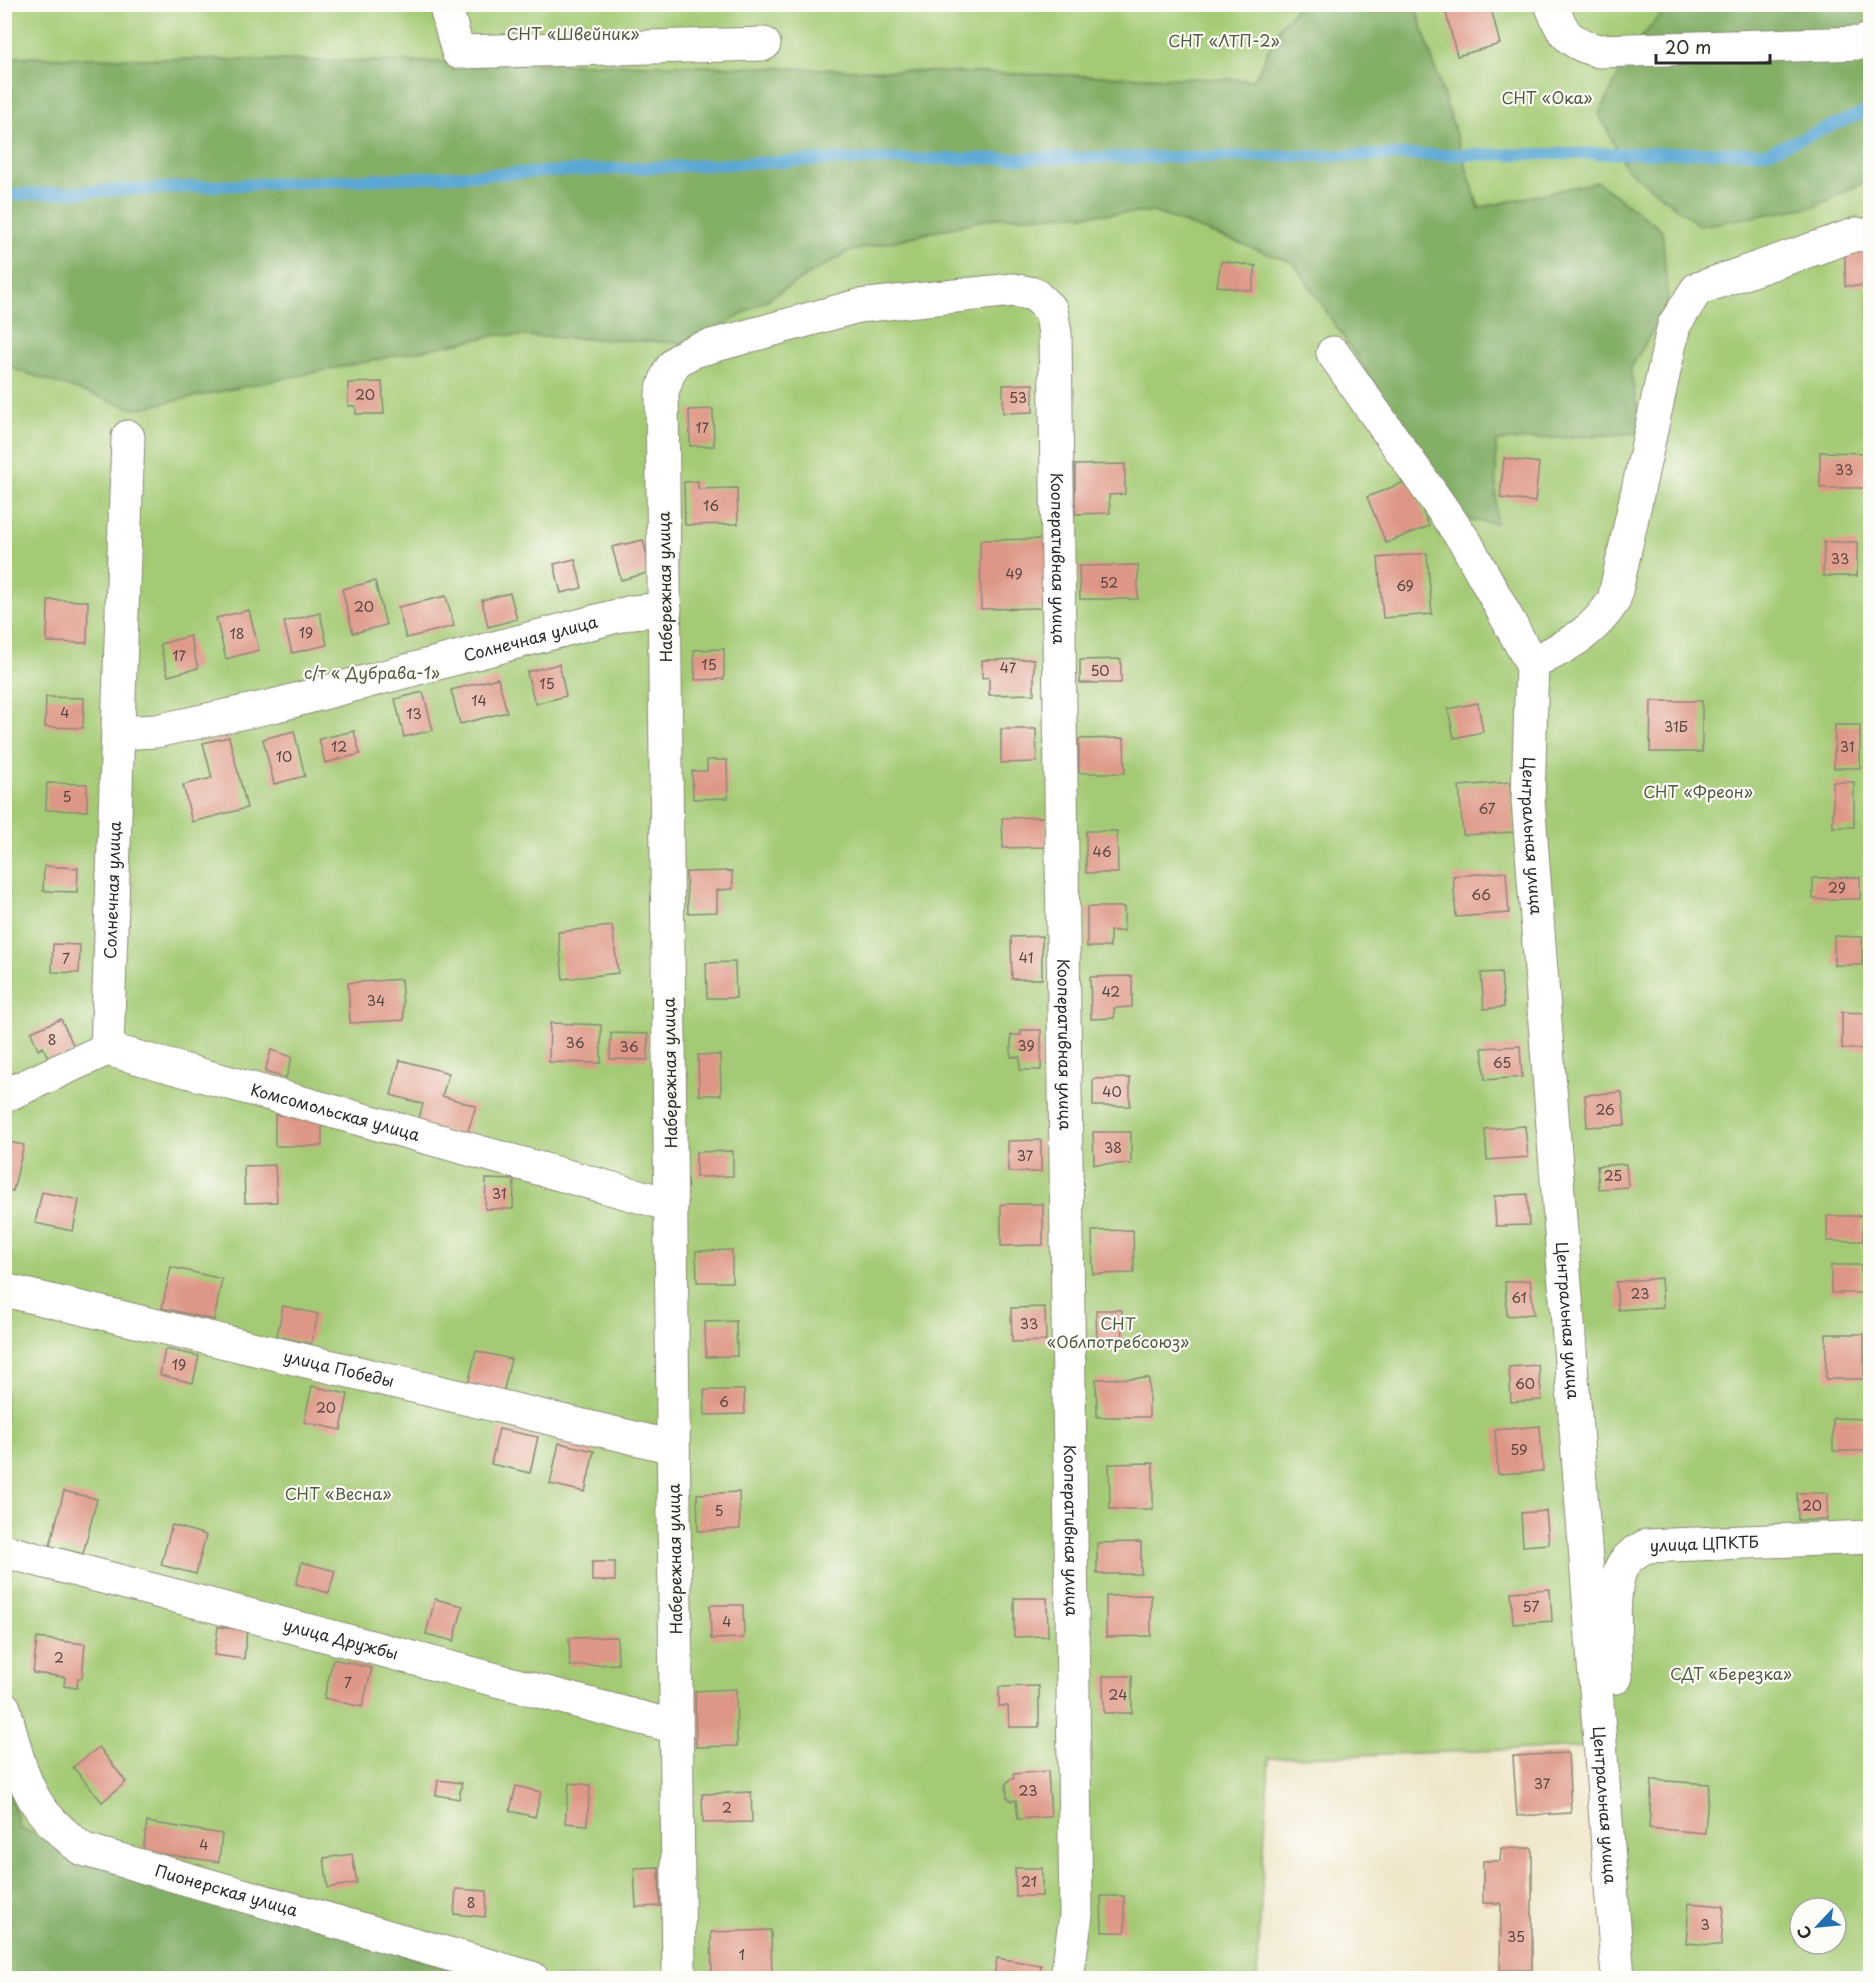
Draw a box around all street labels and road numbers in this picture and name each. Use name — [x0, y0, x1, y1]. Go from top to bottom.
street label: Кооперативная улица — [1046, 472, 1072, 644]
street label: Набережная улица — [651, 511, 677, 663]
street label: Солнечная улица — [461, 609, 600, 667]
street label: Центральная улица — [1517, 757, 1550, 915]
street label: Солнечная улица — [97, 821, 126, 959]
street label: Кооперативная улица — [1052, 958, 1079, 1130]
street label: Набережная улица — [656, 997, 682, 1149]
street label: Комсомольская улица — [248, 1076, 423, 1146]
street label: Центральная улица — [1551, 1241, 1587, 1400]
street label: улица Победы — [281, 1343, 397, 1392]
street label: Кооперативная улица — [1059, 1444, 1085, 1616]
street label: Набережная улица — [661, 1483, 687, 1635]
street label: улица ЦПКТБ — [1649, 1528, 1759, 1557]
street label: улица Дружбы — [281, 1612, 401, 1665]
street label: Центральная улица — [1588, 1725, 1624, 1885]
street label: Пионерская улица — [153, 1858, 301, 1921]

